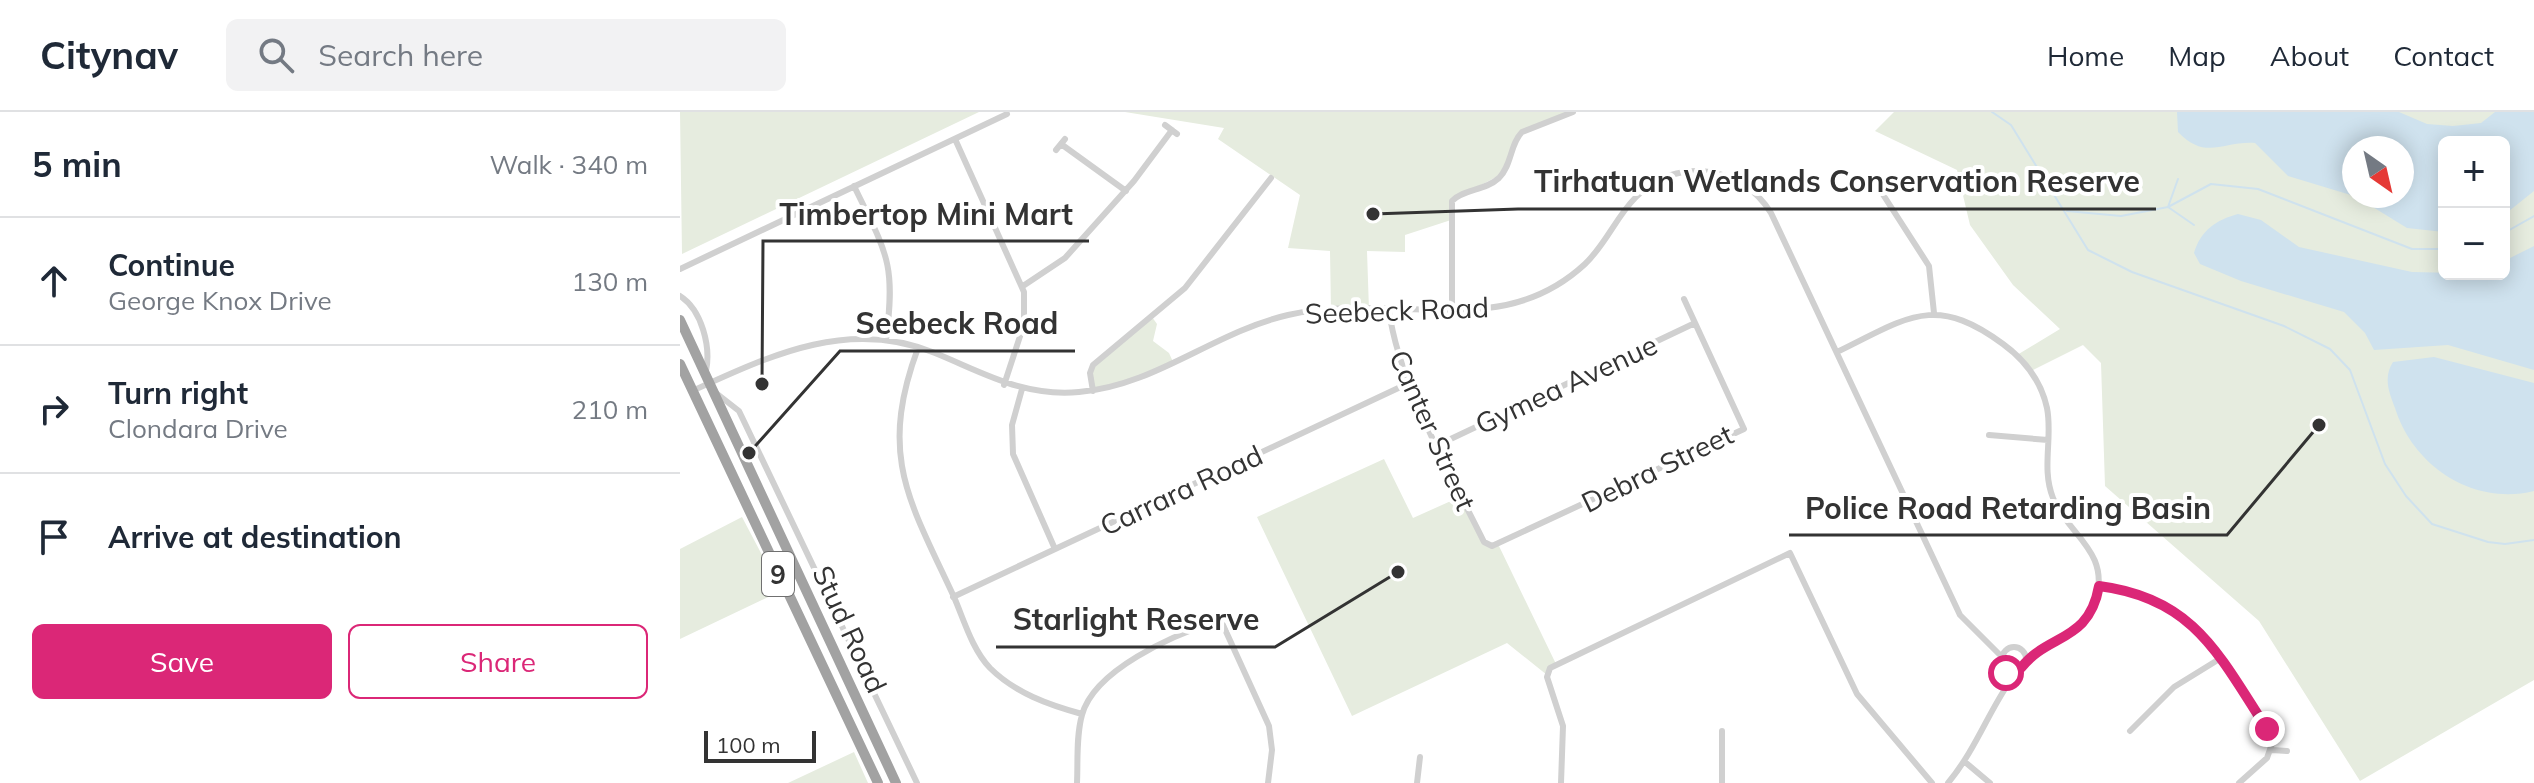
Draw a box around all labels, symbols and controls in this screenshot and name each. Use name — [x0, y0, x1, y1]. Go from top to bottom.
search box — [226, 19, 786, 91]
text: Citynav — [40, 31, 178, 79]
icon: search — [254, 33, 298, 77]
text: Search here — [318, 36, 483, 74]
text: Home — [2047, 38, 2124, 73]
text: Map — [2168, 38, 2226, 73]
text: About — [2270, 38, 2349, 73]
text: Contact — [2393, 38, 2494, 73]
north arrow — [2342, 136, 2414, 208]
map controls — [2438, 136, 2510, 280]
button: + — [2438, 136, 2510, 208]
text: 5 min — [32, 143, 122, 186]
text: Walk · 340 m — [489, 148, 648, 181]
callout: Tirhatuan Wetlands Conservation Reserve — [1518, 155, 2156, 209]
text: Tirhatuan Wetlands Conservation Reserve — [1534, 162, 2140, 200]
callout: Timbertop Mini Mart — [763, 187, 1089, 241]
text: Timbertop Mini Mart — [779, 195, 1073, 233]
button: − — [2438, 208, 2510, 280]
text: Continue — [108, 246, 235, 284]
icon: ahead — [32, 259, 76, 303]
text: 130 m — [572, 265, 648, 298]
text: George Knox Drive — [108, 284, 332, 317]
street label: Seebeck Road — [1304, 289, 1490, 331]
callout: Seebeck Road — [840, 297, 1075, 351]
text: Seebeck Road — [856, 304, 1058, 342]
street label: Gymea Avenue — [1469, 327, 1663, 441]
street label: Canter Street — [1382, 344, 1484, 516]
text: Turn right — [108, 374, 248, 412]
icon: right — [32, 387, 76, 431]
text: 210 m — [572, 393, 648, 426]
text: Clondara Drive — [108, 412, 288, 445]
street label: Debra Street — [1575, 416, 1739, 520]
street label: Carrara Road — [1094, 437, 1268, 543]
callout: Police Road Retarding Basin — [1789, 481, 2227, 535]
text: Police Road Retarding Basin — [1805, 489, 2211, 527]
icon: arrive — [32, 515, 76, 559]
text: Arrive at destination — [108, 518, 402, 556]
road number: 9 — [762, 552, 794, 596]
street label: Stud Road — [805, 560, 895, 698]
callout: Starlight Reserve — [996, 593, 1275, 647]
text: Starlight Reserve — [1013, 600, 1259, 638]
button: Save — [32, 624, 332, 699]
button: Share — [348, 624, 648, 699]
route start — [1988, 655, 2024, 691]
route end — [2249, 711, 2285, 747]
scale bar — [704, 727, 816, 763]
text: 100 m — [716, 731, 781, 759]

